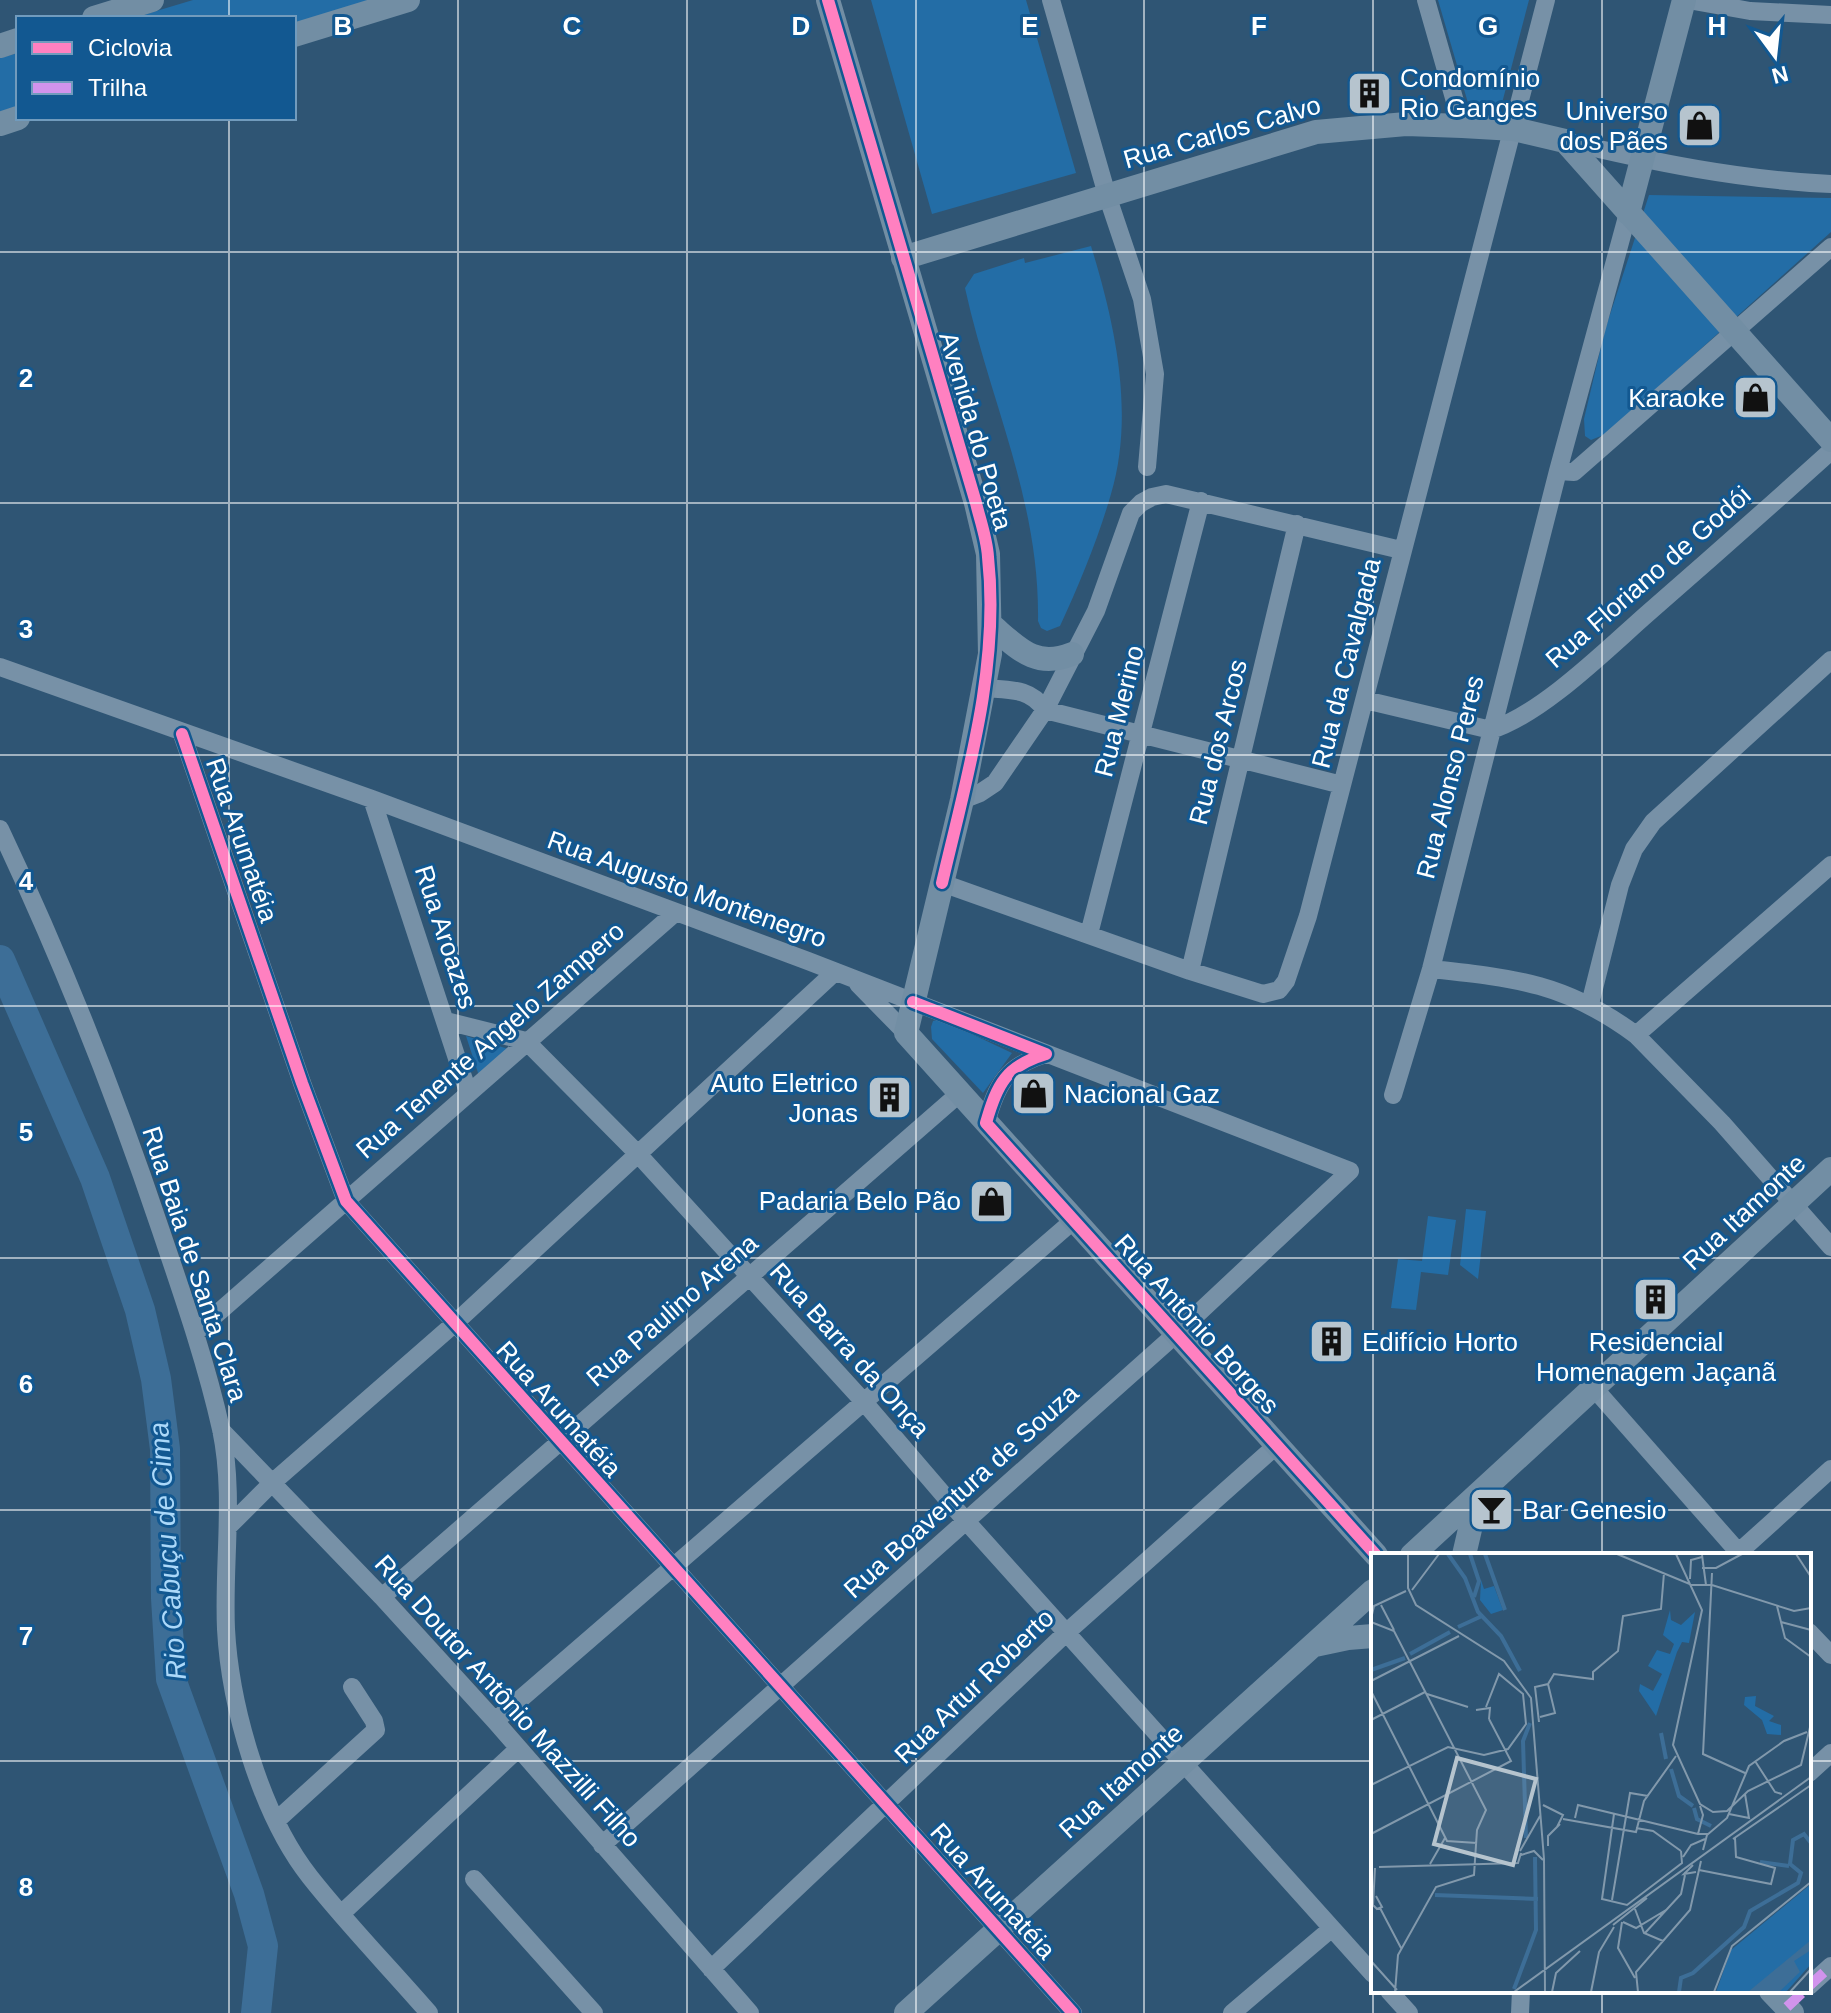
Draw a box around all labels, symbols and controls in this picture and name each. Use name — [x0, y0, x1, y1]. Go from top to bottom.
text: B — [334, 11, 352, 41]
text: C — [563, 11, 582, 41]
text: D — [792, 11, 810, 41]
text: E — [1021, 11, 1039, 41]
text: F — [1251, 11, 1267, 41]
text: G — [1478, 11, 1498, 41]
text: H — [1708, 11, 1726, 41]
legend — [16, 16, 296, 120]
north arrow — [1735, 16, 1815, 96]
text: Ciclovia — [88, 34, 173, 61]
text: N — [1769, 61, 1791, 89]
place label: Condomínio Rio Ganges — [1400, 63, 1540, 123]
building icon: Condomínio Rio Ganges — [1345, 69, 1393, 117]
text: Trilha — [88, 74, 148, 101]
street label: Rua Carlos Calvo — [1120, 90, 1324, 174]
place label: Universo dos Pães — [1560, 96, 1668, 156]
shop icon: Universo dos Pães — [1675, 102, 1723, 150]
street label: Avenida do Poeta — [933, 328, 1019, 534]
text: 2 — [19, 363, 33, 393]
shop icon: Karaoke — [1732, 374, 1780, 422]
place label: Karaoke — [1628, 383, 1725, 413]
street label: Rua Floriano de Godói — [1539, 480, 1757, 674]
street label: Rua da Cavalgada — [1305, 554, 1387, 771]
text: 3 — [19, 614, 33, 644]
street label: Rua Merino — [1088, 642, 1150, 780]
street label: Rua dos Arcos — [1183, 656, 1253, 828]
street label: Rua Alonso Peres — [1410, 672, 1490, 882]
street label: Rua Arumatéia — [200, 754, 284, 927]
street label: Rua Augusto Montenegro — [543, 824, 831, 954]
street label: Rua Aroazes — [409, 862, 483, 1012]
text: 4 — [19, 866, 34, 896]
street label: Rua Tenente Angelo Zampero — [350, 916, 630, 1164]
place label: Auto Eletrico Jonas — [711, 1068, 858, 1128]
shop icon: Nacional Gaz — [1009, 1070, 1057, 1118]
building icon: Auto Eletrico Jonas — [865, 1074, 913, 1122]
place label: Nacional Gaz — [1064, 1079, 1220, 1109]
text: 5 — [19, 1117, 33, 1147]
street label: Rua Baia de Santa Clara — [136, 1123, 254, 1406]
street label: Rua Itamonte — [1677, 1148, 1811, 1276]
shop icon: Padaria Belo Pão — [968, 1177, 1016, 1225]
place label: Padaria Belo Pão — [759, 1186, 961, 1216]
street label: Rua Paulino Arena — [580, 1227, 764, 1392]
street label: Rua Antônio Borges — [1108, 1228, 1286, 1420]
street label: Rua Barra da Onça — [764, 1257, 936, 1444]
building icon: Residencial Homenagem Jaçanã — [1632, 1275, 1680, 1323]
building icon: Edifício Horto — [1307, 1318, 1355, 1366]
place label: Edifício Horto — [1362, 1327, 1518, 1357]
place label: Residencial Homenagem Jaçanã — [1536, 1327, 1776, 1387]
street label: Rua Arumatéia — [490, 1335, 628, 1483]
text: 6 — [19, 1369, 33, 1399]
street label: Rua Boaventura de Souza — [838, 1377, 1085, 1604]
water label: Rio Cabuçu de Cima — [143, 1421, 192, 1681]
bar icon: Bar Genesio — [1467, 1486, 1515, 1534]
place label: Bar Genesio — [1522, 1495, 1667, 1525]
street label: Rua Doutor Antônio Mazzilli Filho — [369, 1549, 647, 1853]
inset map — [1371, 1553, 1811, 1993]
street label: Rua Artur Roberto — [888, 1602, 1060, 1770]
text: 7 — [19, 1621, 33, 1651]
street label: Rua Itamonte — [1053, 1718, 1189, 1844]
street label: Rua Arumatéia — [924, 1817, 1062, 1965]
text: 8 — [19, 1872, 33, 1902]

